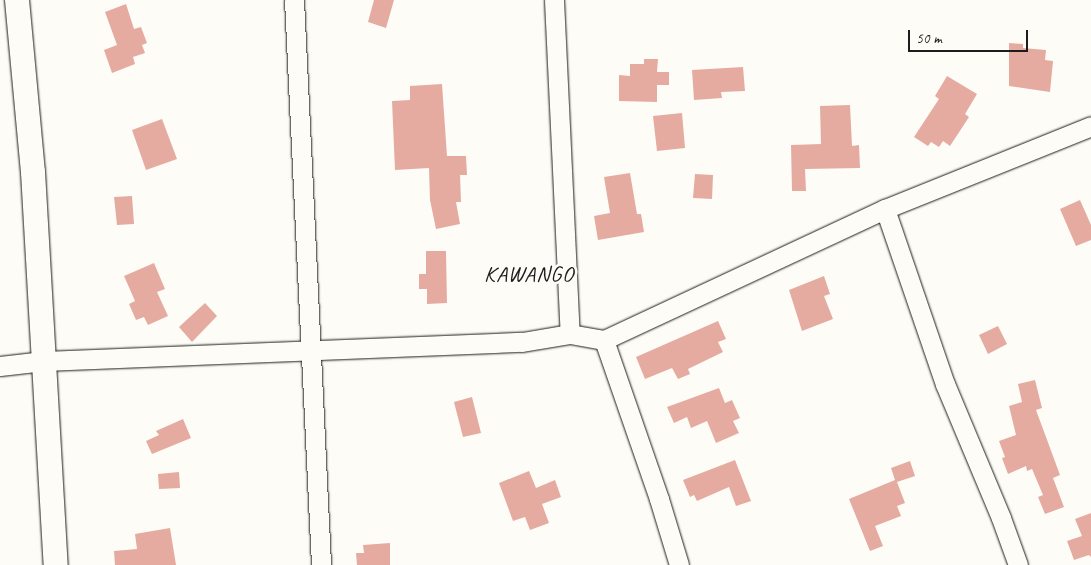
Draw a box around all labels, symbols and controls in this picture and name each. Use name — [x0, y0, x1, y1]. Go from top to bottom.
scale bar — [911, 20, 1031, 52]
text: 50 m — [916, 29, 942, 48]
district label: KAWANGO — [484, 262, 574, 288]

